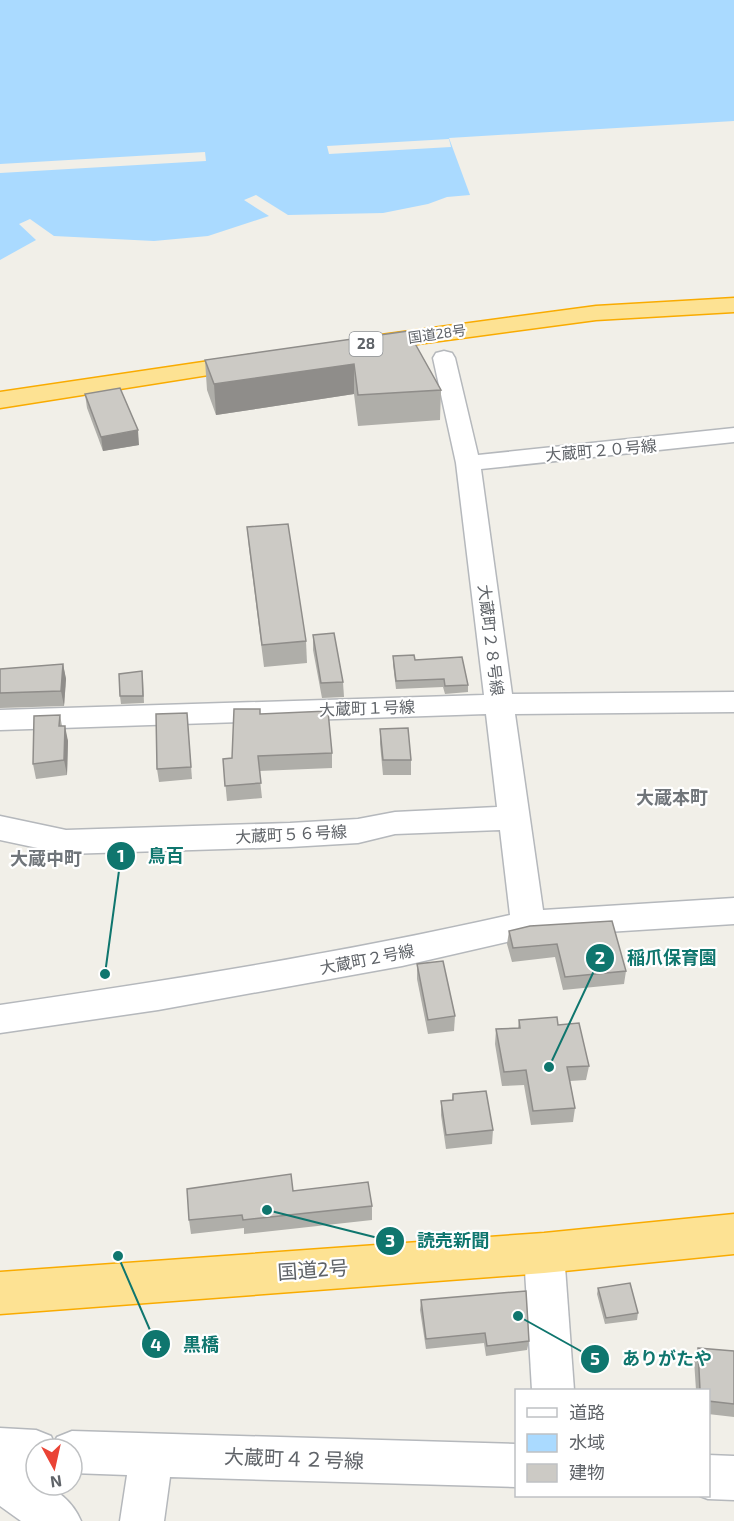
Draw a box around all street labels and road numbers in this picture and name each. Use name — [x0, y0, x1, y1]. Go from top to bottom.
street label: 国道28号 — [407, 321, 467, 346]
road number: 28 — [350, 332, 382, 356]
street label: 大蔵町２０号線 — [544, 435, 658, 464]
street label: 大蔵町２８号線 — [475, 583, 508, 697]
street label: 大蔵町１号線 — [319, 696, 415, 719]
street label: 大蔵町５６号線 — [235, 821, 347, 846]
street label: 大蔵町２号線 — [318, 940, 416, 977]
street label: 国道2号 — [277, 1255, 349, 1283]
street label: 大蔵町４２号線 — [224, 1444, 364, 1472]

